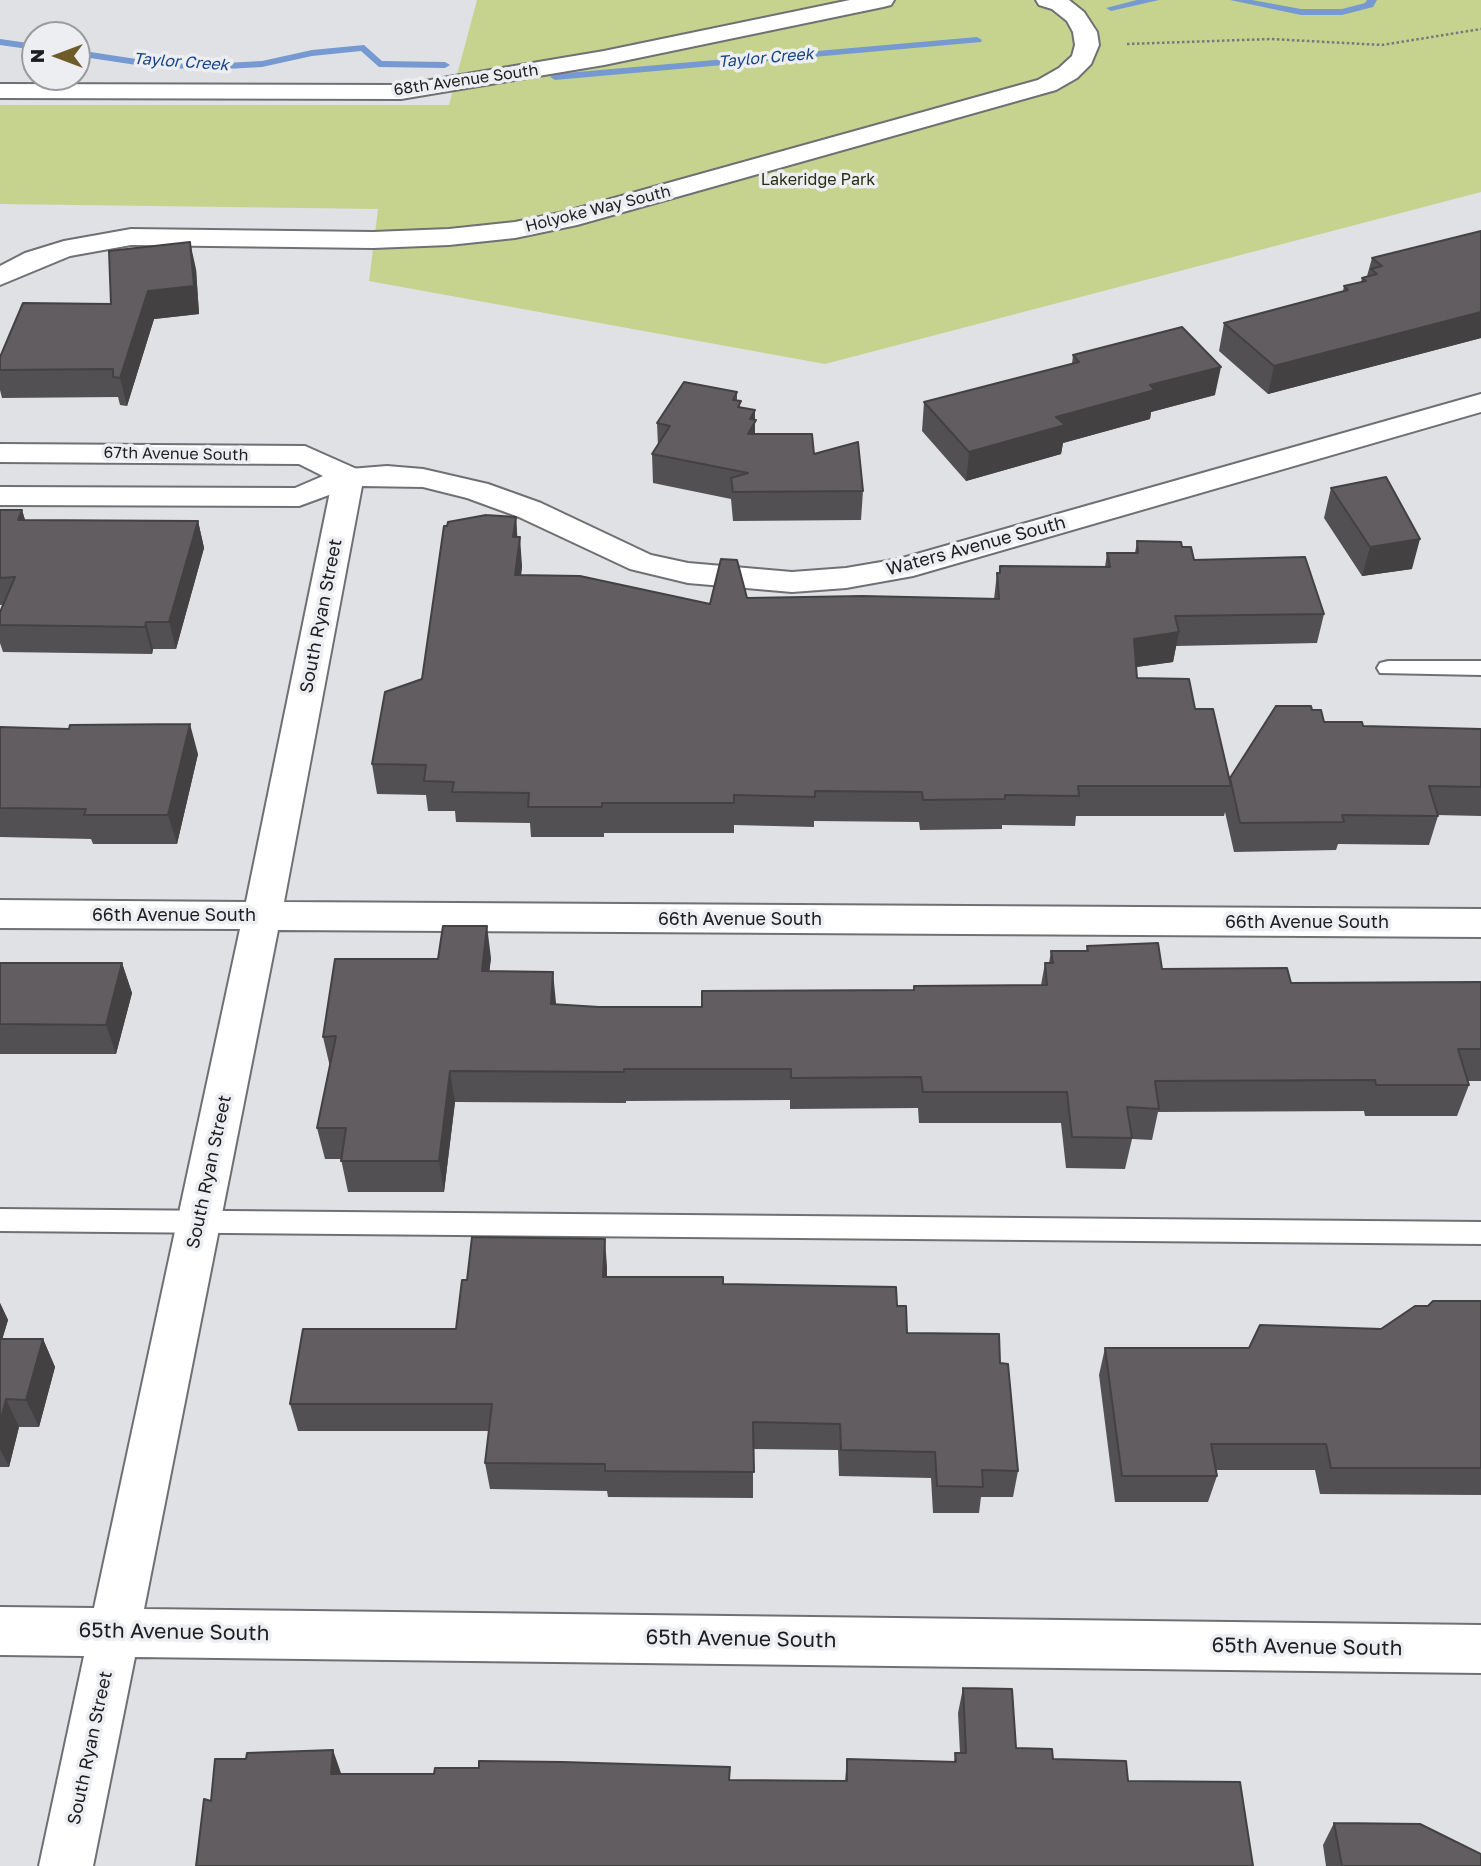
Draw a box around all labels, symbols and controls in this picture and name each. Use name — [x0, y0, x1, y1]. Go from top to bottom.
north arrow — [21, 21, 91, 91]
water label: Taylor Creek — [718, 44, 814, 72]
text: N — [25, 49, 48, 63]
water label: Taylor Creek — [133, 49, 229, 75]
street label: 68th Avenue South — [392, 60, 540, 100]
park label: Lakeridge Park — [761, 170, 875, 190]
street label: Holyoke Way South — [523, 182, 673, 236]
street label: 67th Avenue South — [104, 443, 248, 465]
street label: Waters Avenue South — [884, 512, 1068, 580]
street label: South Ryan Street — [295, 537, 347, 695]
street label: 66th Avenue South — [92, 904, 256, 926]
street label: 66th Avenue South — [658, 908, 822, 930]
street label: 66th Avenue South — [1225, 911, 1389, 933]
street label: South Ryan Street — [182, 1093, 236, 1251]
street label: 65th Avenue South — [78, 1618, 270, 1646]
street label: 65th Avenue South — [645, 1625, 837, 1653]
street label: 65th Avenue South — [1211, 1633, 1403, 1661]
street label: South Ryan Street — [63, 1669, 117, 1827]

